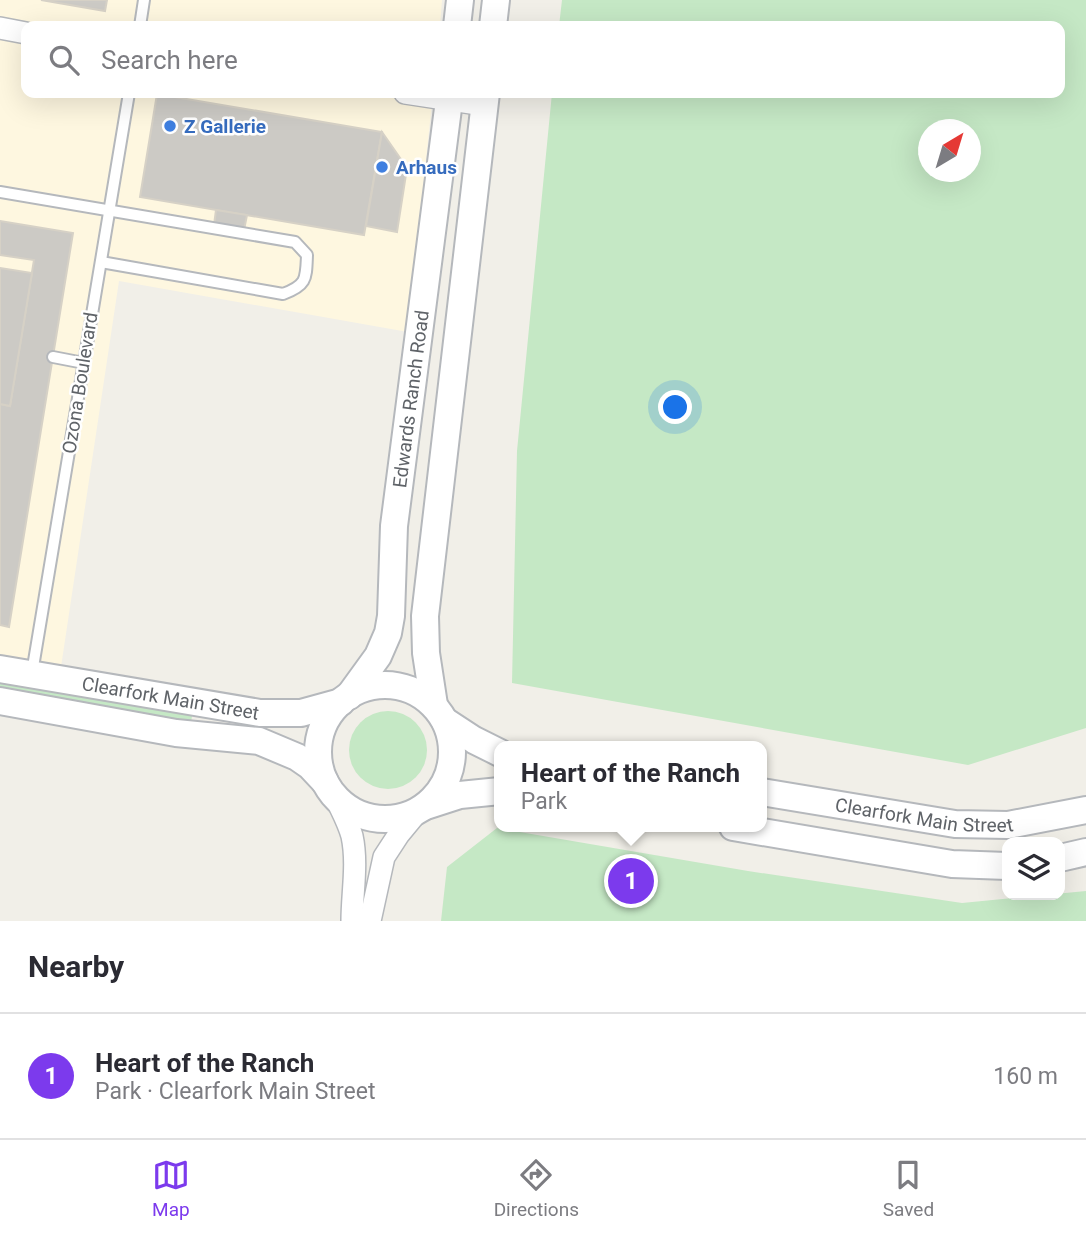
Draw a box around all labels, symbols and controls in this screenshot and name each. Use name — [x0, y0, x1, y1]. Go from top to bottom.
search box — [21, 21, 1065, 98]
icon: search — [45, 41, 83, 79]
text: Search here — [101, 45, 238, 75]
place label: Z Gallerie — [184, 115, 266, 138]
marker: Z Gallerie — [162, 118, 178, 134]
north arrow — [918, 119, 981, 182]
place label: Arhaus — [396, 156, 457, 179]
marker: Arhaus — [374, 159, 390, 175]
street label: Edwards Ranch Road — [388, 309, 433, 489]
street label: Ozona Boulevard — [57, 311, 103, 455]
your location — [658, 390, 692, 424]
street label: Clearfork Main Street — [80, 672, 261, 724]
popup — [494, 741, 767, 832]
text: Heart of the Ranch — [521, 758, 740, 788]
text: Park — [521, 788, 567, 815]
street label: Clearfork Main Street — [834, 793, 1015, 837]
map controls — [1002, 837, 1065, 900]
button: layers — [1002, 837, 1065, 900]
pin: 1 — [608, 855, 654, 907]
text: Nearby — [28, 949, 124, 984]
text: Heart of the Ranch — [95, 1048, 314, 1078]
text: 1 — [44, 1063, 58, 1090]
text: 160 m — [993, 1063, 1058, 1090]
text: Park · Clearfork Main Street — [95, 1078, 376, 1105]
tab: Map — [152, 1156, 190, 1221]
tab: Directions — [494, 1156, 579, 1221]
tab: Saved — [883, 1156, 934, 1221]

